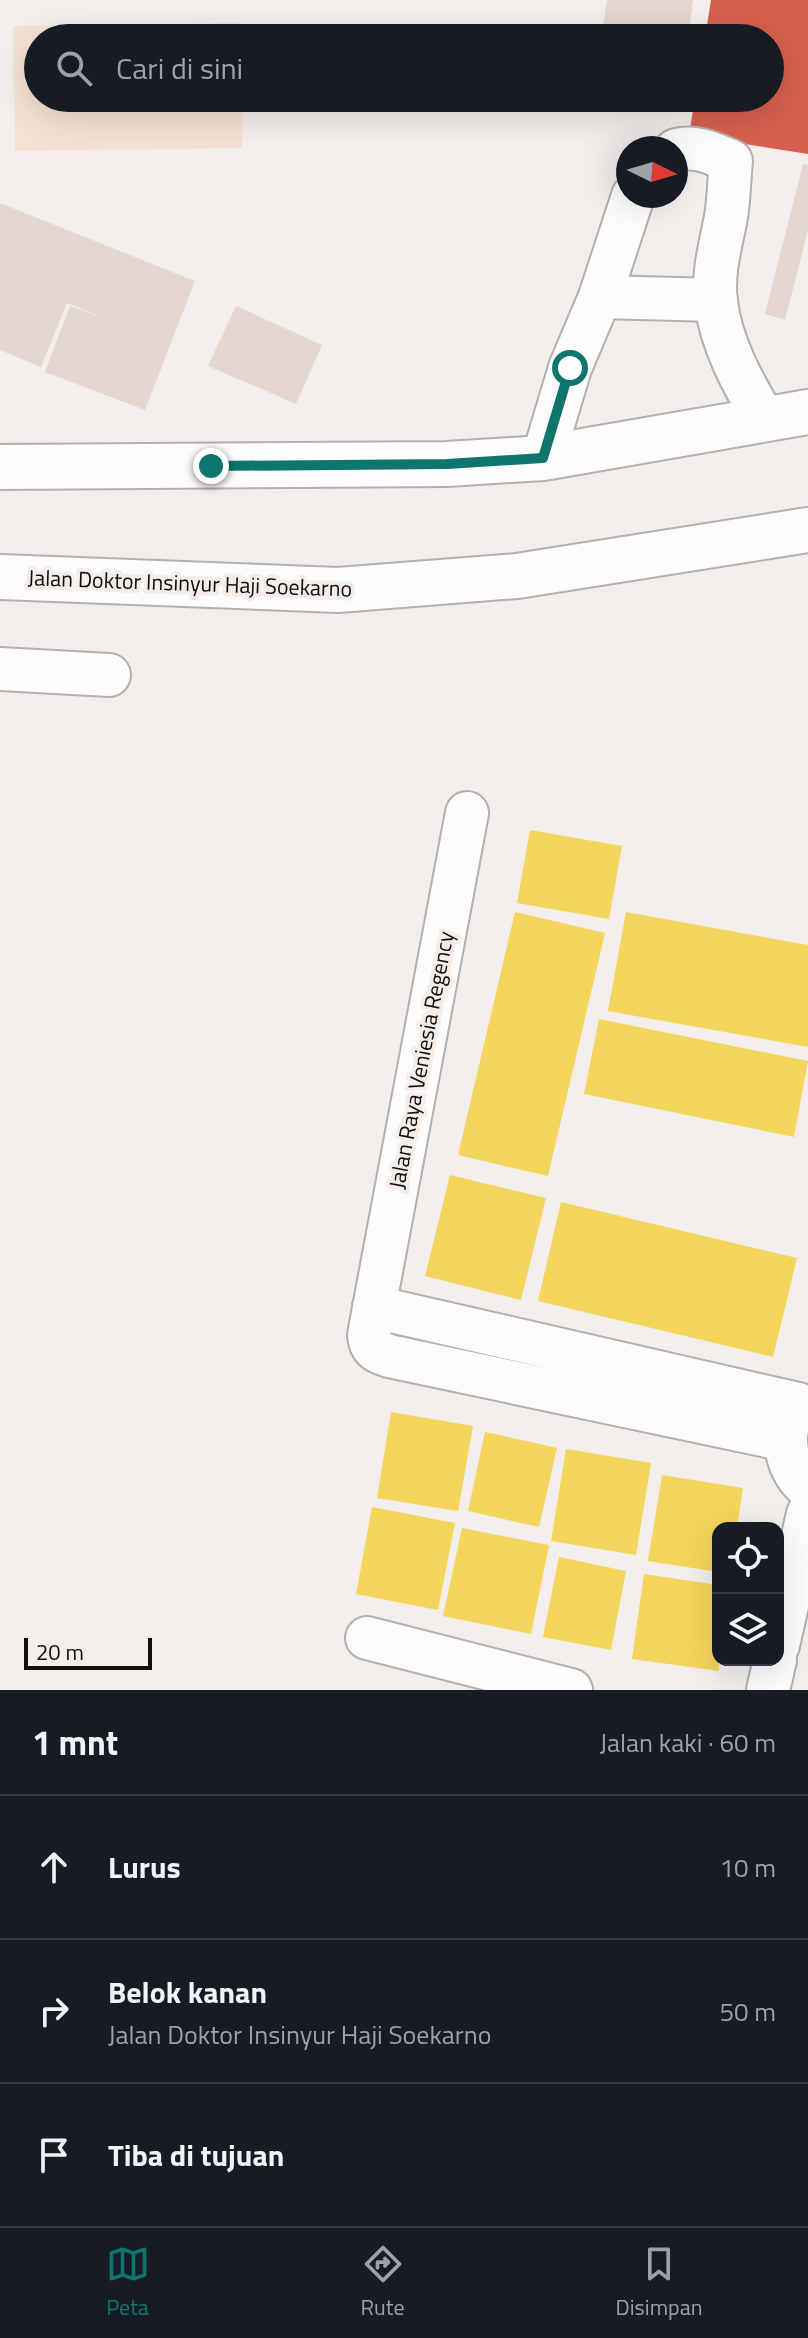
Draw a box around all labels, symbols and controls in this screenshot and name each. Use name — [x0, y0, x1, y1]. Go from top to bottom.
search box — [24, 24, 784, 112]
text: Cari di sini — [116, 45, 243, 91]
icon: search — [52, 46, 96, 90]
north arrow — [616, 136, 688, 208]
route start — [552, 350, 588, 386]
route end — [193, 448, 229, 484]
street label: Jalan Doktor Insinyur Haji Soekarno — [27, 560, 353, 606]
street label: Jalan Raya Veniesia Regency — [379, 928, 463, 1192]
map controls — [712, 1522, 784, 1666]
button: locate — [712, 1522, 784, 1594]
button: layers — [712, 1594, 784, 1666]
scale bar — [24, 1634, 152, 1670]
text: 20 m — [36, 1635, 84, 1669]
text: 1 mnt — [32, 1716, 118, 1768]
text: Jalan kaki · 60 m — [600, 1723, 776, 1762]
text: Lurus — [108, 1844, 181, 1890]
icon: ahead — [32, 1845, 76, 1889]
text: 10 m — [719, 1848, 776, 1887]
text: Belok kanan — [108, 1969, 267, 2015]
icon: right — [32, 1989, 76, 2033]
text: 50 m — [719, 1992, 776, 2031]
text: Jalan Doktor Insinyur Haji Soekarno — [108, 2015, 492, 2054]
text: Tiba di tujuan — [108, 2132, 284, 2178]
icon: arrive — [32, 2133, 76, 2177]
tab: Peta — [106, 2242, 150, 2324]
tab: Rute — [361, 2242, 405, 2324]
tab: Disimpan — [616, 2242, 702, 2324]

